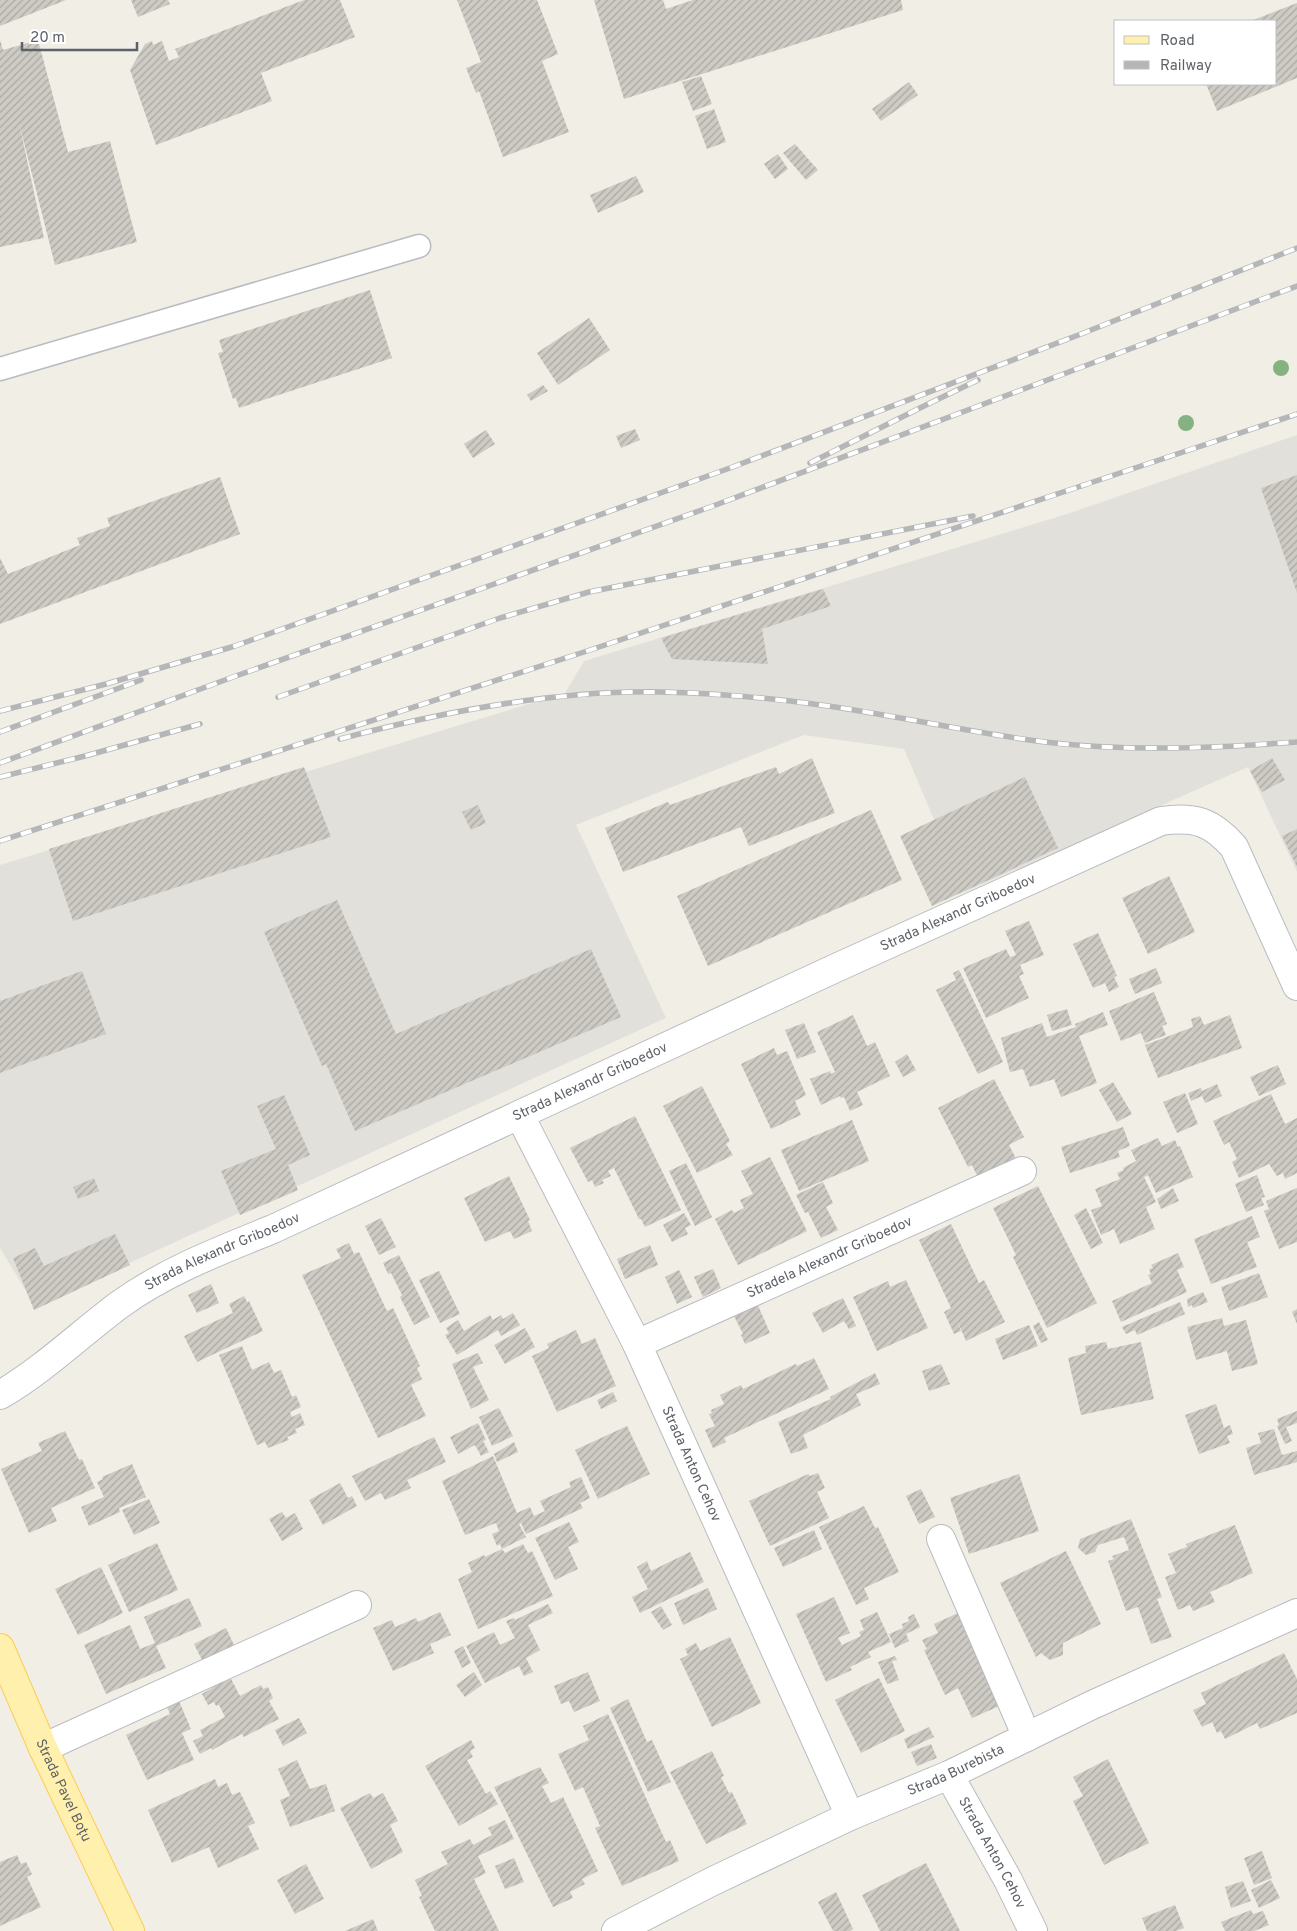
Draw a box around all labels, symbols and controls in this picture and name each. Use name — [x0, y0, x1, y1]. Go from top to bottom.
scale bar — [22, 20, 138, 52]
legend — [1114, 20, 1277, 85]
text: 20 m — [30, 29, 65, 48]
text: Road — [1160, 32, 1195, 51]
text: Railway — [1160, 57, 1212, 76]
street label: Strada Alexandr Griboedov — [878, 870, 1038, 955]
street label: Strada Alexandr Griboedov — [510, 1039, 670, 1125]
street label: Strada Alexandr Griboedov — [142, 1209, 303, 1295]
street label: Stradela Alexandr Griboedov — [744, 1213, 915, 1302]
street label: Strada Anton Cehov — [658, 1404, 725, 1524]
street label: Strada Pavel Boțu — [32, 1737, 95, 1845]
street label: Strada Burebista — [905, 1741, 1007, 1800]
street label: Strada Anton Cehov — [955, 1794, 1029, 1912]

